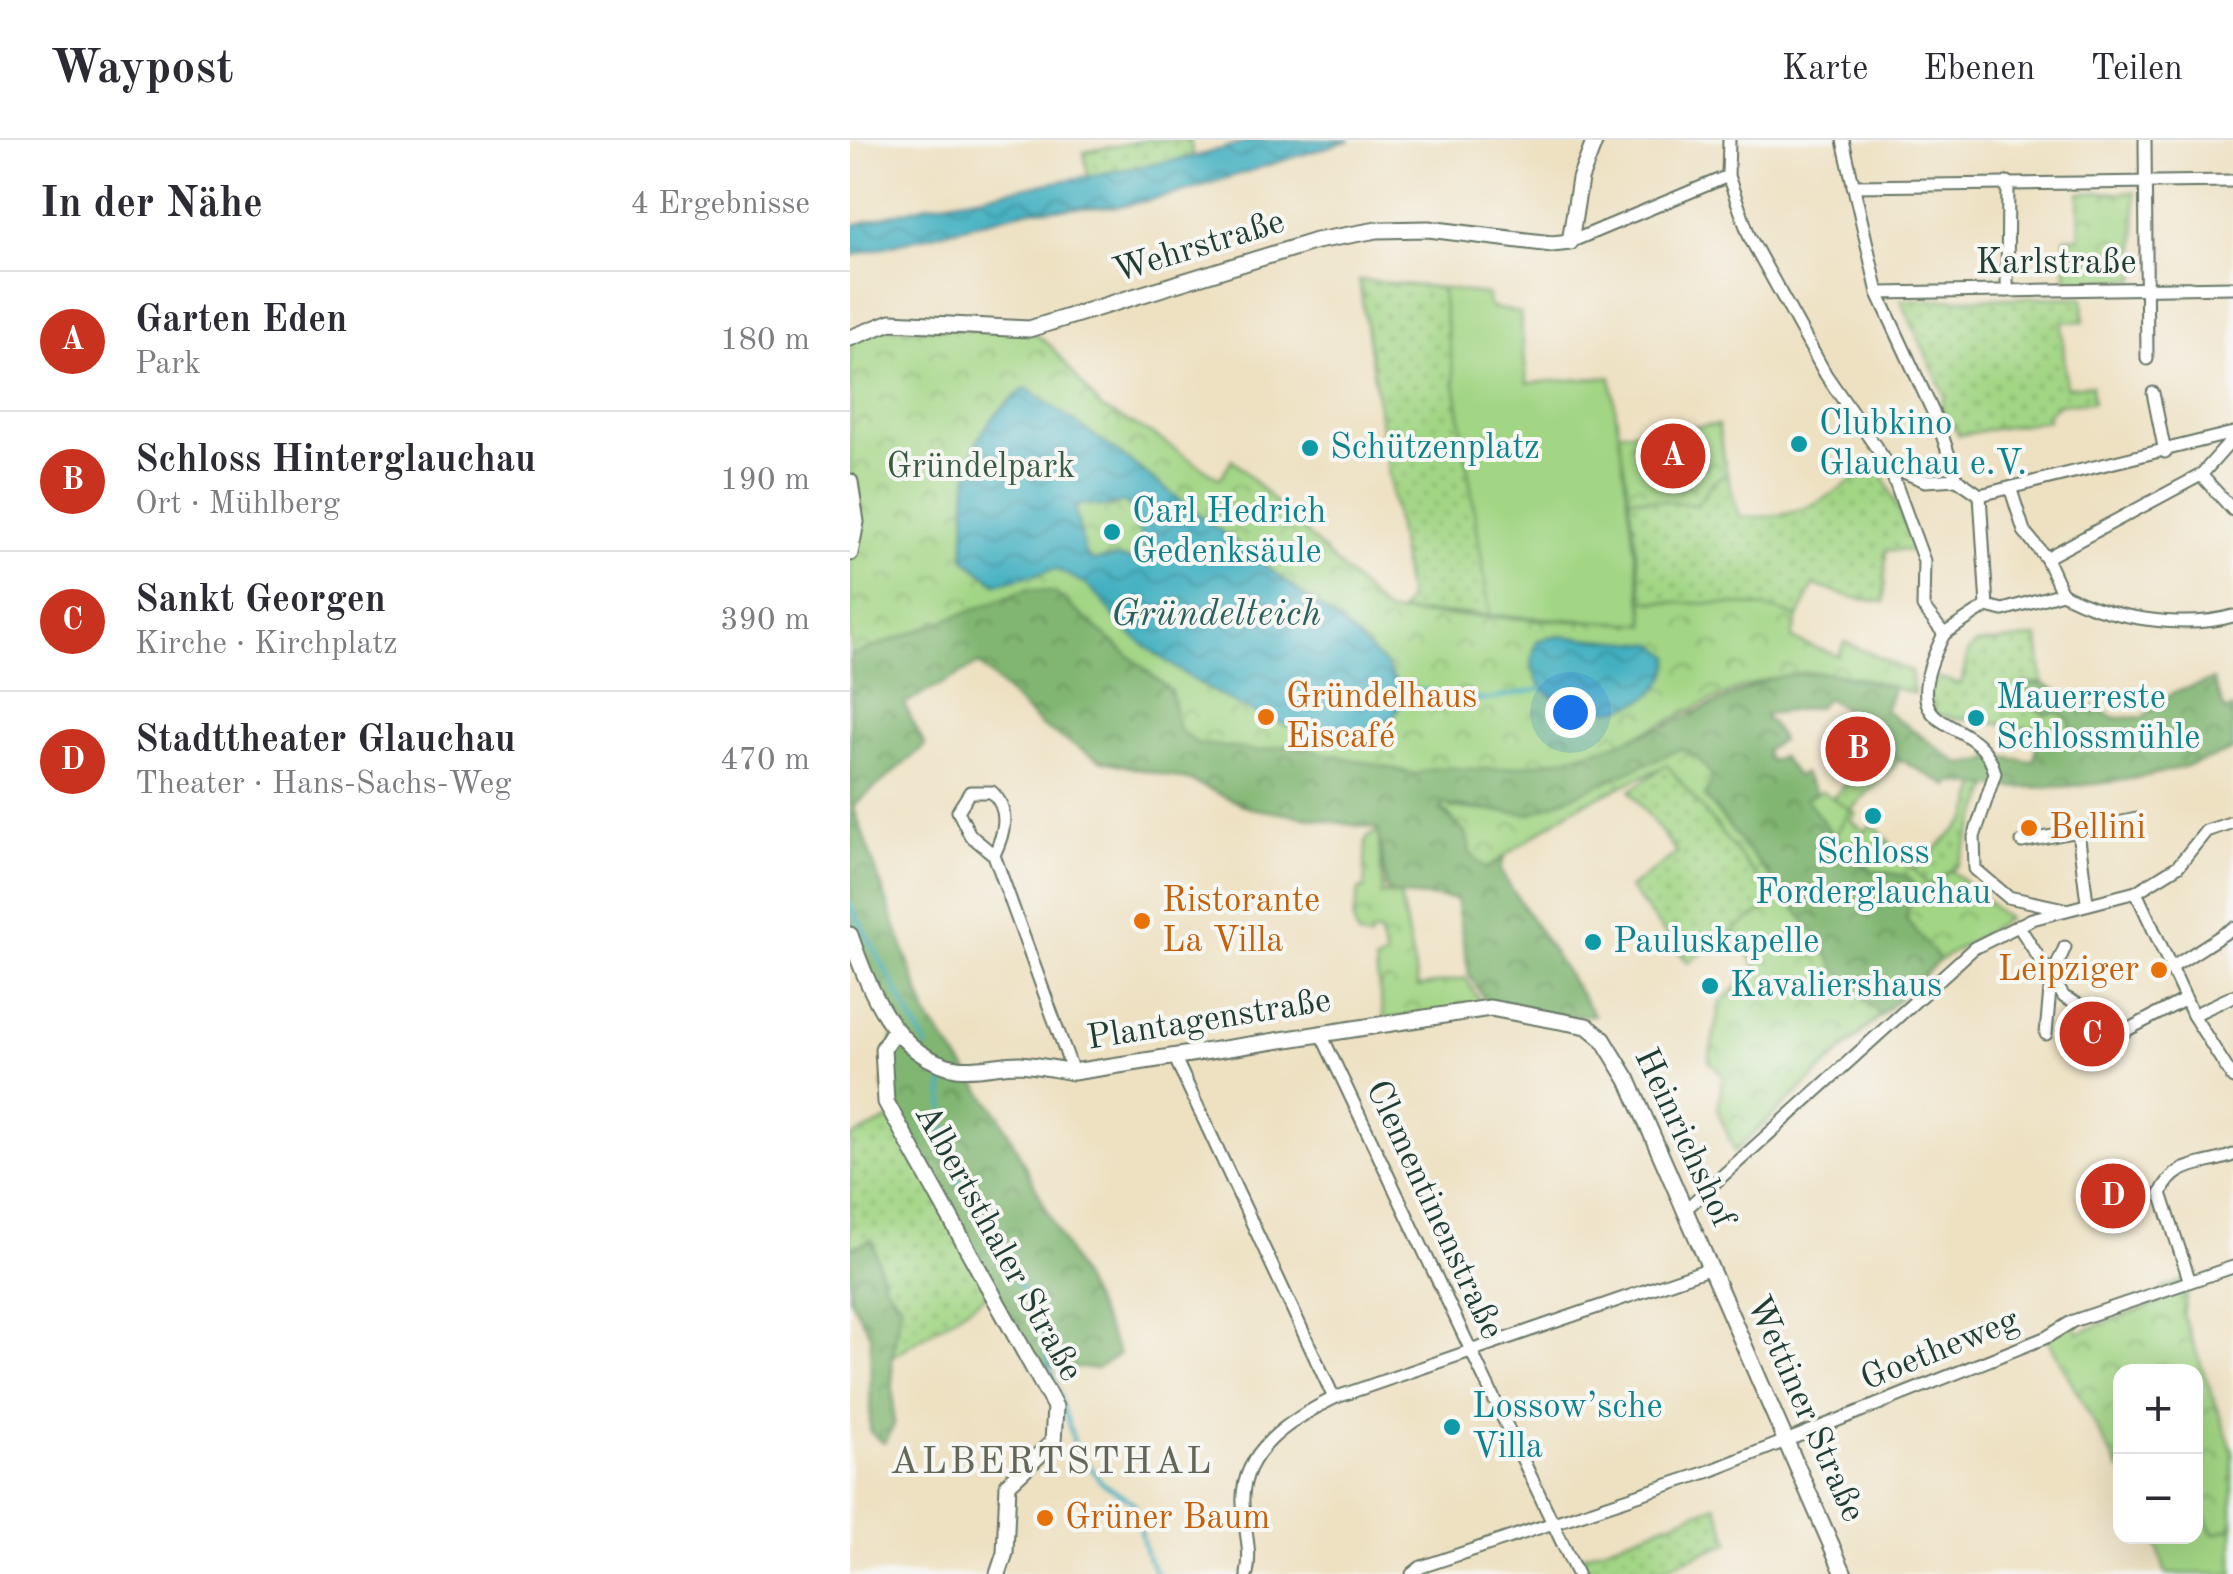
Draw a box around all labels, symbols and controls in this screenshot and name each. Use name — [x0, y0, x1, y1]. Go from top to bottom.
text: Waypost — [50, 45, 234, 93]
text: Karte — [1782, 52, 1868, 87]
text: Ebenen — [1923, 52, 2035, 87]
text: Teilen — [2090, 52, 2183, 87]
text: In der Nähe — [40, 184, 263, 226]
text: 4 Ergebnisse — [630, 189, 810, 221]
street label: Wehrstraße — [1109, 204, 1289, 290]
street label: Karlstraße — [1975, 246, 2137, 281]
text: Garten Eden — [135, 302, 347, 340]
text: A — [60, 325, 85, 357]
text: 180 m — [720, 325, 810, 357]
text: Park — [135, 349, 201, 381]
place label: Clubkino Glauchau e.V. — [1819, 407, 2027, 482]
pin: A — [1640, 418, 1706, 494]
place label: Schützenplatz — [1330, 431, 1540, 466]
marker: Clubkino Glauchau e.V. — [1788, 433, 1810, 455]
marker: Schützenplatz — [1299, 437, 1321, 459]
text: Schloss Hinterglauchau — [135, 442, 536, 480]
park label: Gründelpark — [887, 450, 1075, 485]
text: B — [61, 465, 84, 497]
text: 190 m — [720, 465, 810, 497]
text: Ort · Mühlberg — [135, 489, 340, 521]
place label: Carl Hedrich Gedenksäule — [1132, 495, 1326, 570]
marker: Carl Hedrich Gedenksäule — [1101, 521, 1123, 543]
text: Sankt Georgen — [135, 582, 386, 620]
water label: Gründelteich — [1111, 596, 1321, 634]
text: C — [62, 605, 83, 637]
text: 390 m — [720, 605, 810, 637]
text: Kirche · Kirchplatz — [135, 629, 398, 661]
place label: Gründelhaus Eiscafé — [1286, 680, 1477, 755]
place label: Mauerreste Schlossmühle — [1996, 681, 2200, 756]
your location — [1545, 687, 1596, 738]
marker: Gründelhaus Eiscafé — [1255, 706, 1277, 728]
marker: Mauerreste Schlossmühle — [1965, 707, 1987, 729]
pin: B — [1826, 712, 1890, 786]
text: Stadttheater Glauchau — [135, 722, 516, 760]
text: D — [60, 745, 85, 777]
text: 470 m — [720, 745, 810, 777]
text: Theater · Hans-Sachs-Weg — [135, 769, 512, 801]
marker: Schloss Forderglauchau — [1862, 805, 1884, 827]
place label: Bellini — [2049, 811, 2146, 846]
marker: Bellini — [2018, 817, 2040, 839]
place label: Schloss Forderglauchau — [1755, 836, 1991, 911]
place label: Ristorante La Villa — [1162, 884, 1320, 959]
marker: Ristorante La Villa — [1131, 910, 1153, 932]
place label: Pauluskapelle — [1613, 925, 1819, 960]
marker: Pauluskapelle — [1582, 931, 1604, 953]
place label: Leipziger — [1998, 953, 2139, 988]
marker: Leipziger — [2148, 959, 2170, 981]
place label: Kavaliershaus — [1730, 969, 1942, 1004]
marker: Kavaliershaus — [1699, 975, 1721, 997]
street label: Plantagenstraße — [1085, 983, 1333, 1057]
pin: C — [2060, 996, 2124, 1072]
street label: Heinrichshof — [1627, 1043, 1741, 1234]
street label: Clementinenstraße — [1359, 1075, 1509, 1345]
street label: Albertsthaler Straße — [907, 1099, 1089, 1387]
pin: D — [2080, 1158, 2146, 1234]
street label: Wettiner Straße — [1740, 1291, 1870, 1527]
street label: Goetheweg — [1856, 1303, 2024, 1397]
map controls — [2113, 1364, 2203, 1544]
button: + — [2113, 1364, 2203, 1454]
place label: Lossow’sche Villa — [1472, 1390, 1663, 1465]
marker: Lossow’sche Villa — [1441, 1416, 1463, 1438]
district label: ALBERTSTHAL — [890, 1444, 1214, 1482]
button: − — [2113, 1454, 2203, 1544]
place label: Grüner Baum — [1065, 1501, 1270, 1536]
marker: Grüner Baum — [1034, 1507, 1056, 1529]

